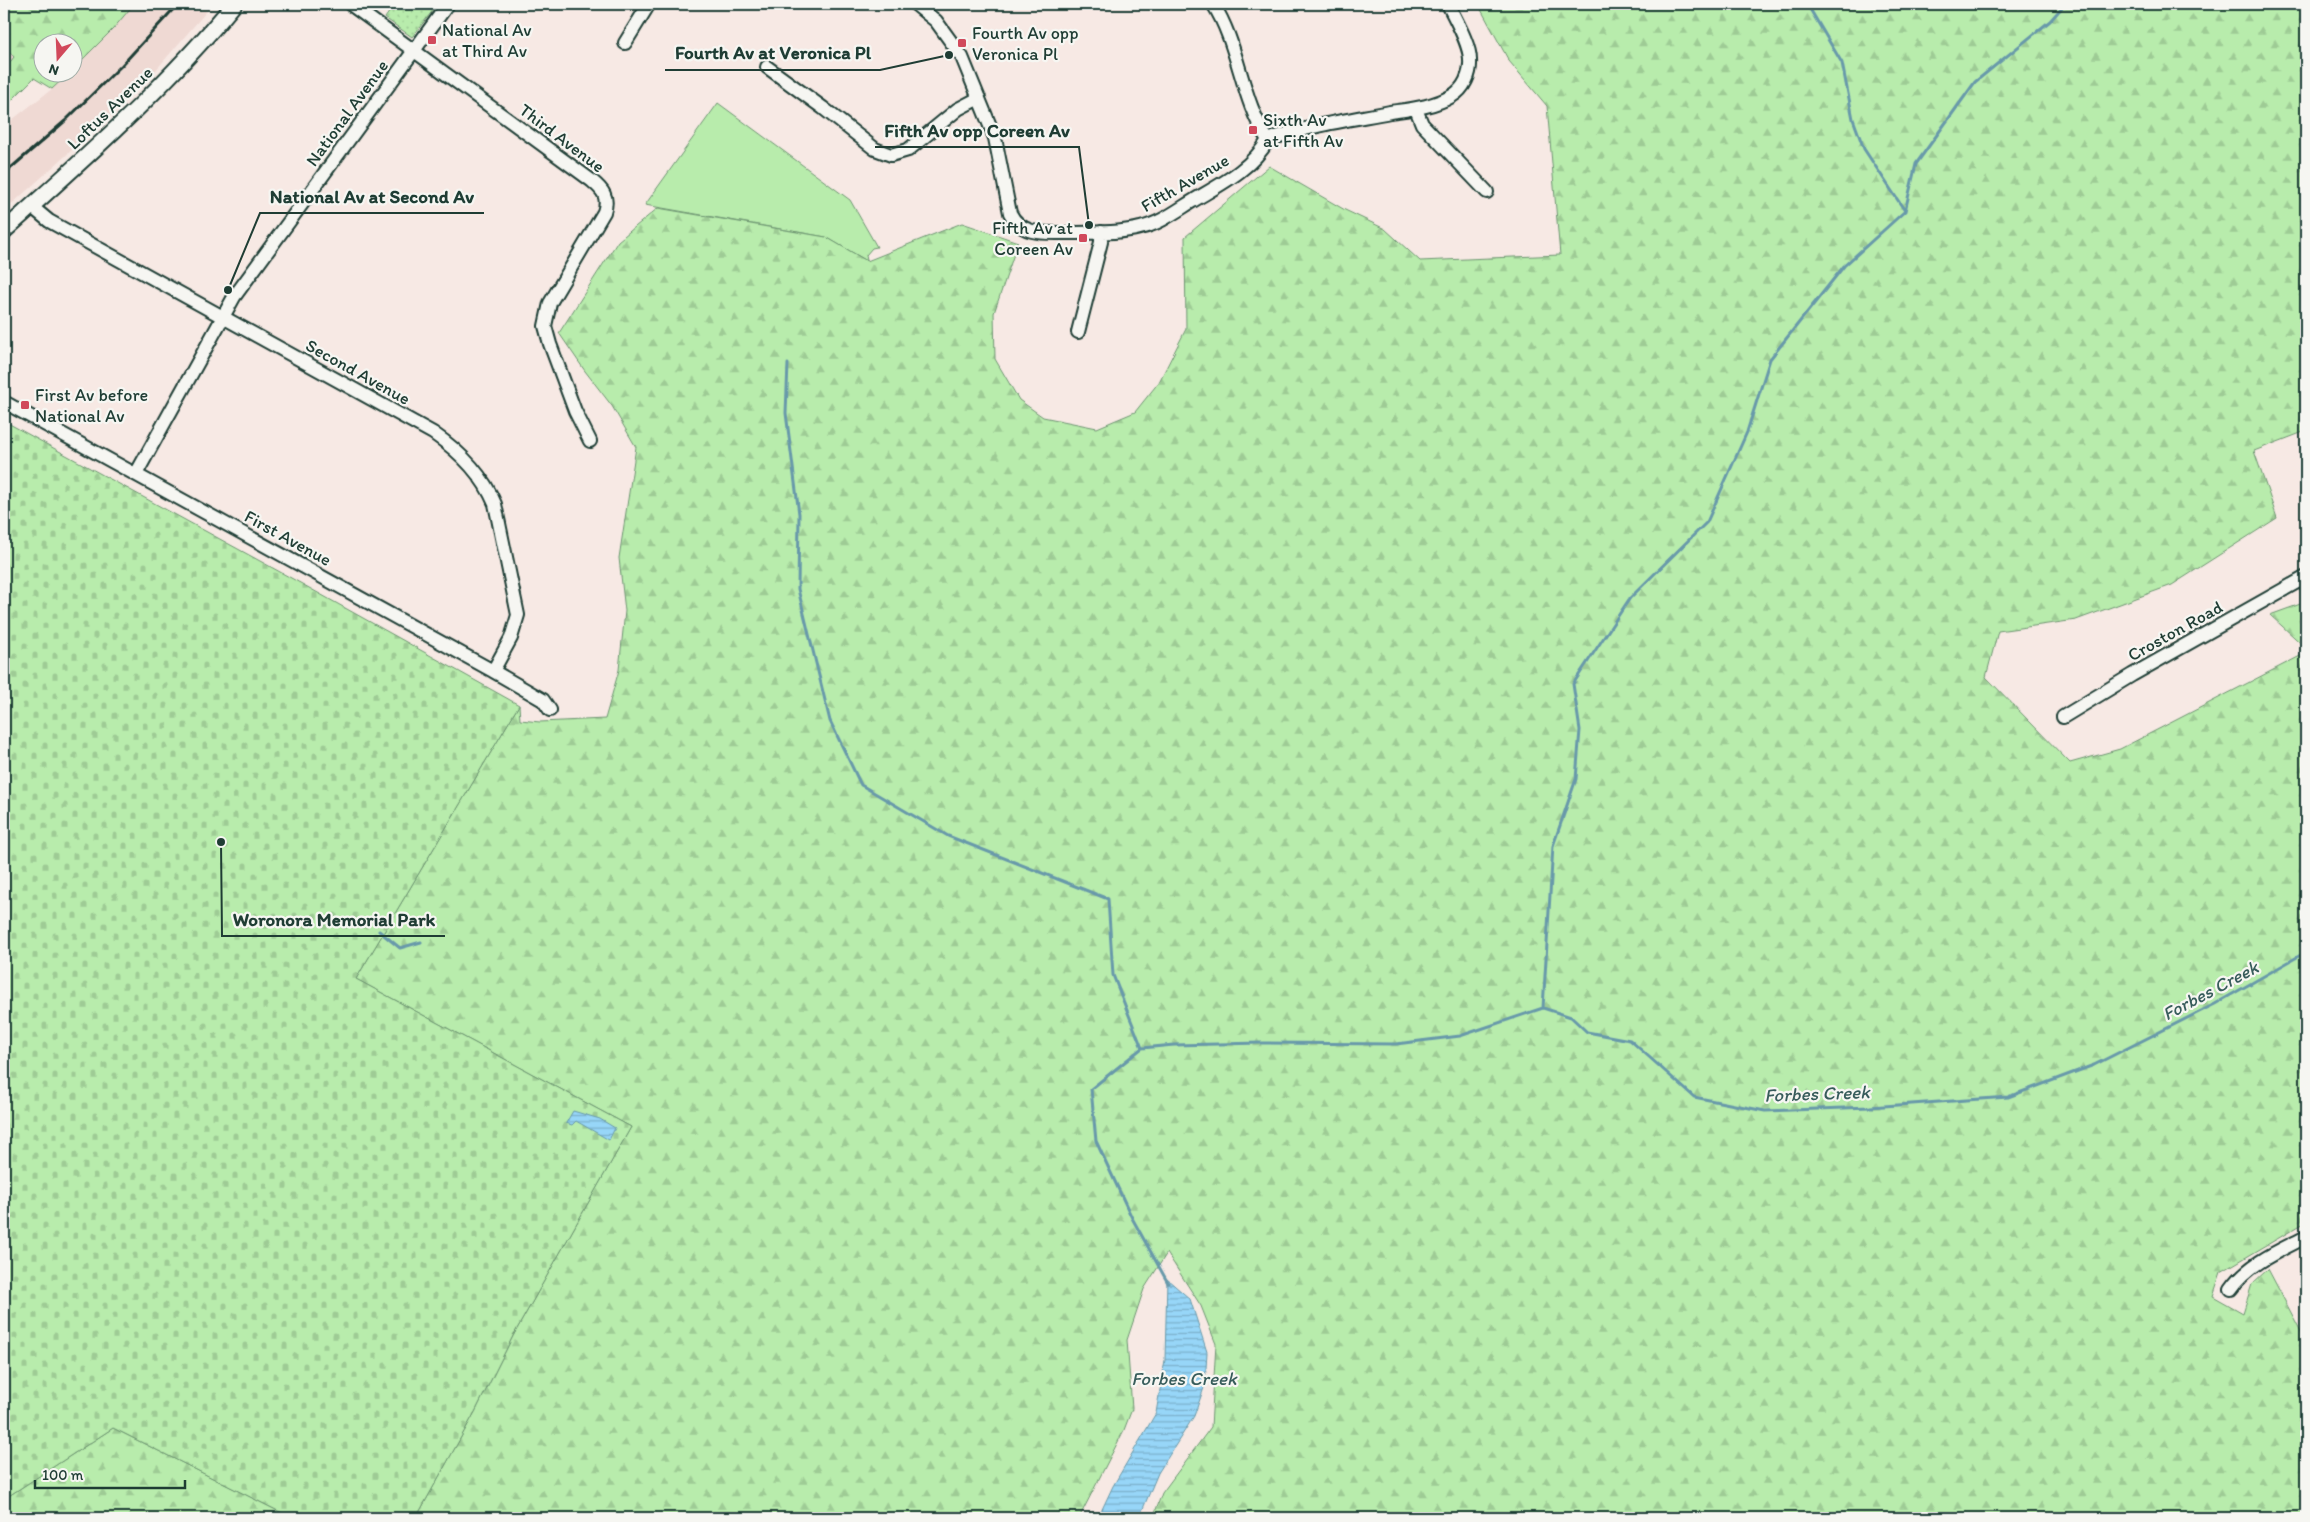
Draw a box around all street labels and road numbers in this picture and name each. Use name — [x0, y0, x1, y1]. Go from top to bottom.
street label: National Avenue — [301, 55, 393, 171]
street label: Loftus Avenue — [63, 62, 157, 154]
street label: Third Avenue — [515, 99, 609, 177]
street label: Fifth Avenue — [1137, 149, 1233, 217]
street label: Second Avenue — [302, 334, 414, 410]
street label: First Avenue — [241, 505, 335, 571]
street label: Croston Road — [2124, 596, 2227, 666]

